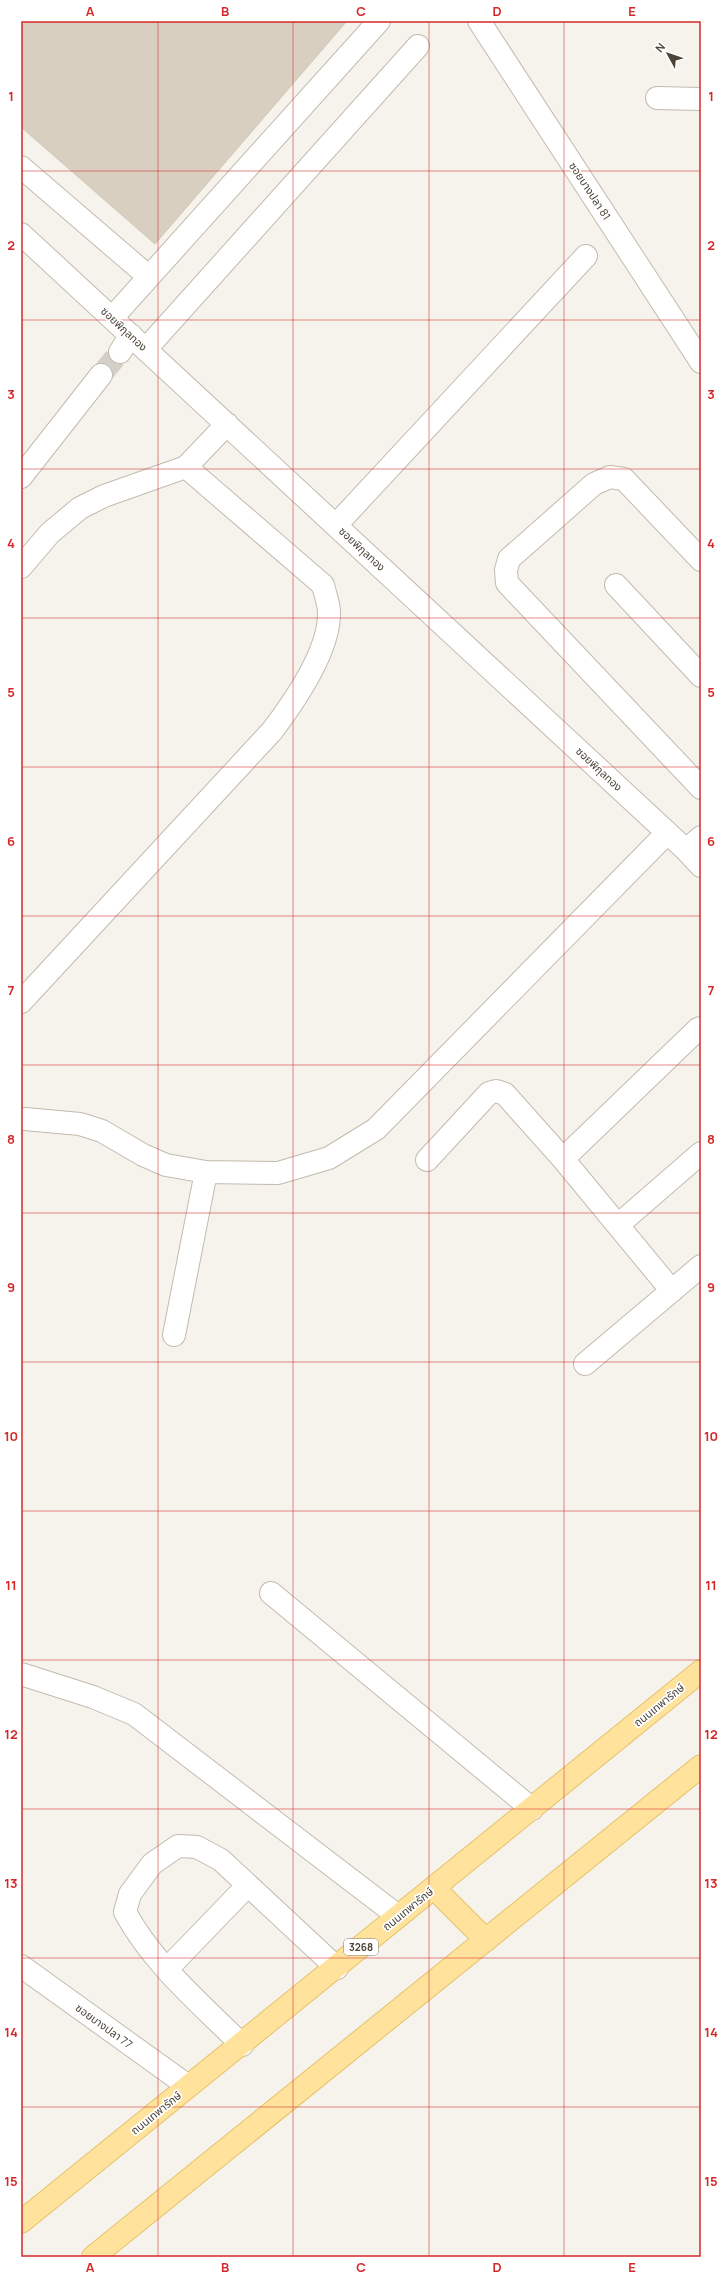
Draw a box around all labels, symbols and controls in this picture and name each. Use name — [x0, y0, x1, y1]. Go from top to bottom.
text: A — [86, 2, 95, 20]
text: B — [221, 2, 229, 20]
text: C — [356, 2, 366, 20]
text: D — [492, 2, 502, 20]
text: E — [628, 2, 636, 20]
north arrow — [648, 34, 688, 74]
text: N — [652, 39, 668, 55]
text: 1 — [8, 87, 14, 105]
text: 1 — [708, 87, 714, 105]
street label: ซอยบางปลา 81 — [566, 159, 615, 223]
text: 2 — [7, 236, 15, 254]
text: 2 — [707, 236, 715, 254]
street label: ซอยพิกุลทอง — [98, 303, 151, 354]
text: 3 — [7, 385, 15, 403]
text: 3 — [707, 385, 715, 403]
street label: ซอยพิกุลทอง — [336, 523, 389, 574]
text: 4 — [7, 534, 15, 552]
text: 4 — [707, 534, 715, 552]
text: 5 — [7, 683, 15, 701]
text: 5 — [707, 683, 715, 701]
street label: ซอยพิกุลทอง — [573, 743, 626, 794]
text: 6 — [7, 832, 15, 850]
text: 6 — [707, 832, 715, 850]
text: 7 — [8, 981, 15, 999]
text: 7 — [708, 981, 715, 999]
text: 8 — [7, 1130, 15, 1148]
text: 8 — [707, 1130, 715, 1148]
text: 9 — [7, 1278, 15, 1296]
text: 9 — [707, 1278, 715, 1296]
text: 10 — [4, 1427, 18, 1445]
text: 10 — [704, 1427, 718, 1445]
text: 11 — [5, 1576, 17, 1594]
text: 11 — [705, 1576, 717, 1594]
street label: ถนนเทพารักษ์ — [630, 1680, 687, 1730]
text: 12 — [4, 1725, 18, 1743]
text: 12 — [704, 1725, 718, 1743]
text: 13 — [4, 1874, 18, 1892]
text: 13 — [704, 1874, 718, 1892]
street label: ถนนเทพารักษ์ — [379, 1884, 436, 1934]
road number: 3268 — [344, 1939, 378, 1955]
street label: ซอยบางปลา 77 — [73, 2000, 136, 2051]
text: 14 — [4, 2023, 18, 2041]
text: 14 — [704, 2023, 718, 2041]
street label: ถนนเทพารักษ์ — [127, 2088, 184, 2138]
text: 15 — [4, 2172, 18, 2190]
text: 15 — [704, 2172, 718, 2190]
text: A — [86, 2258, 95, 2276]
text: B — [221, 2258, 229, 2276]
text: C — [356, 2258, 366, 2276]
text: D — [492, 2258, 502, 2276]
text: E — [628, 2258, 636, 2276]

